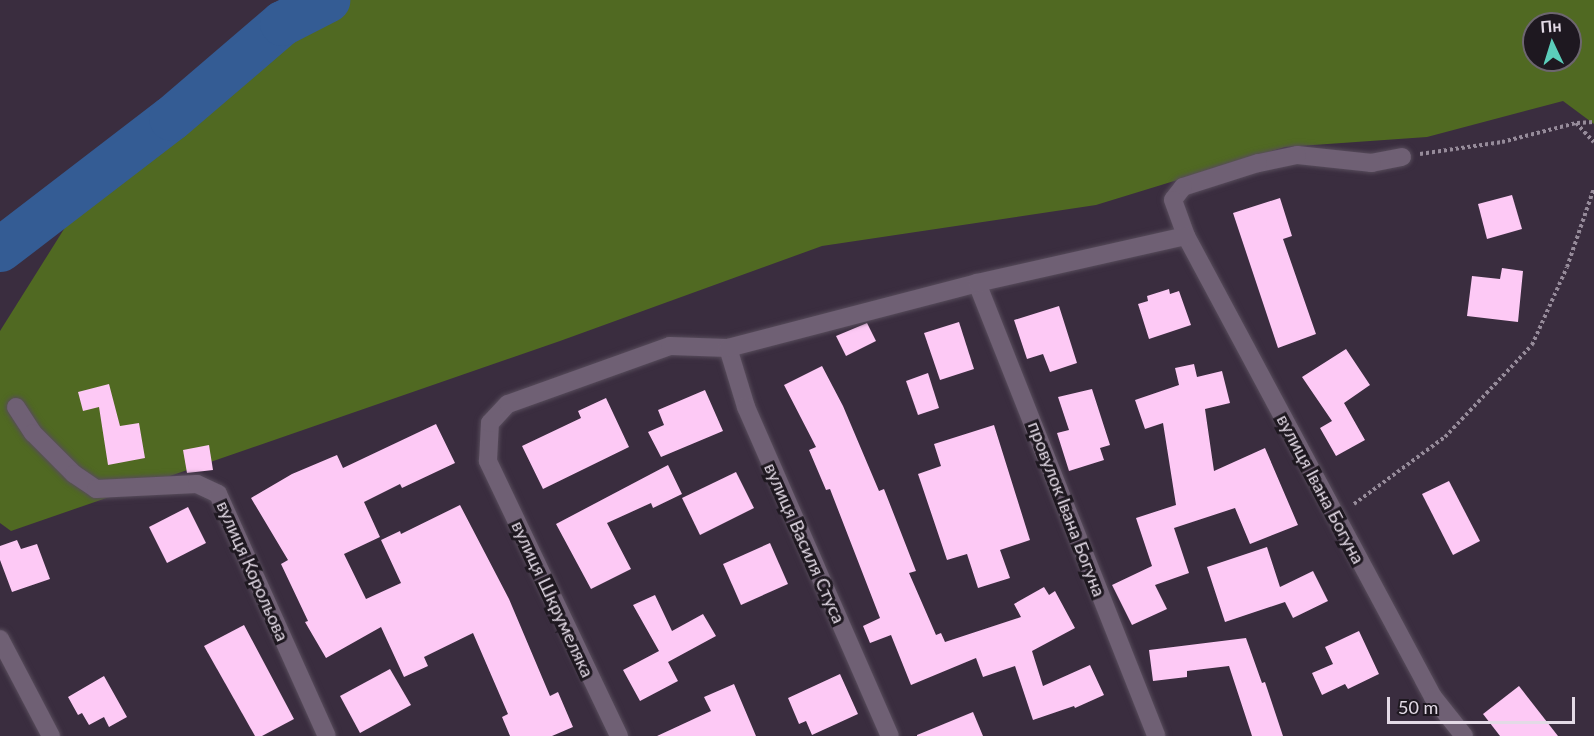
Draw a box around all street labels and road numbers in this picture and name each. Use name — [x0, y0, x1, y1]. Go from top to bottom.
street label: вулиця Івана Богуна — [1273, 411, 1369, 567]
street label: провулок Івана Богуна — [1024, 418, 1110, 600]
street label: вулиця Василя Стуса — [760, 460, 850, 626]
street label: вулиця Корольова — [212, 498, 294, 644]
street label: вулиця Шкрумеляка — [507, 517, 599, 681]

